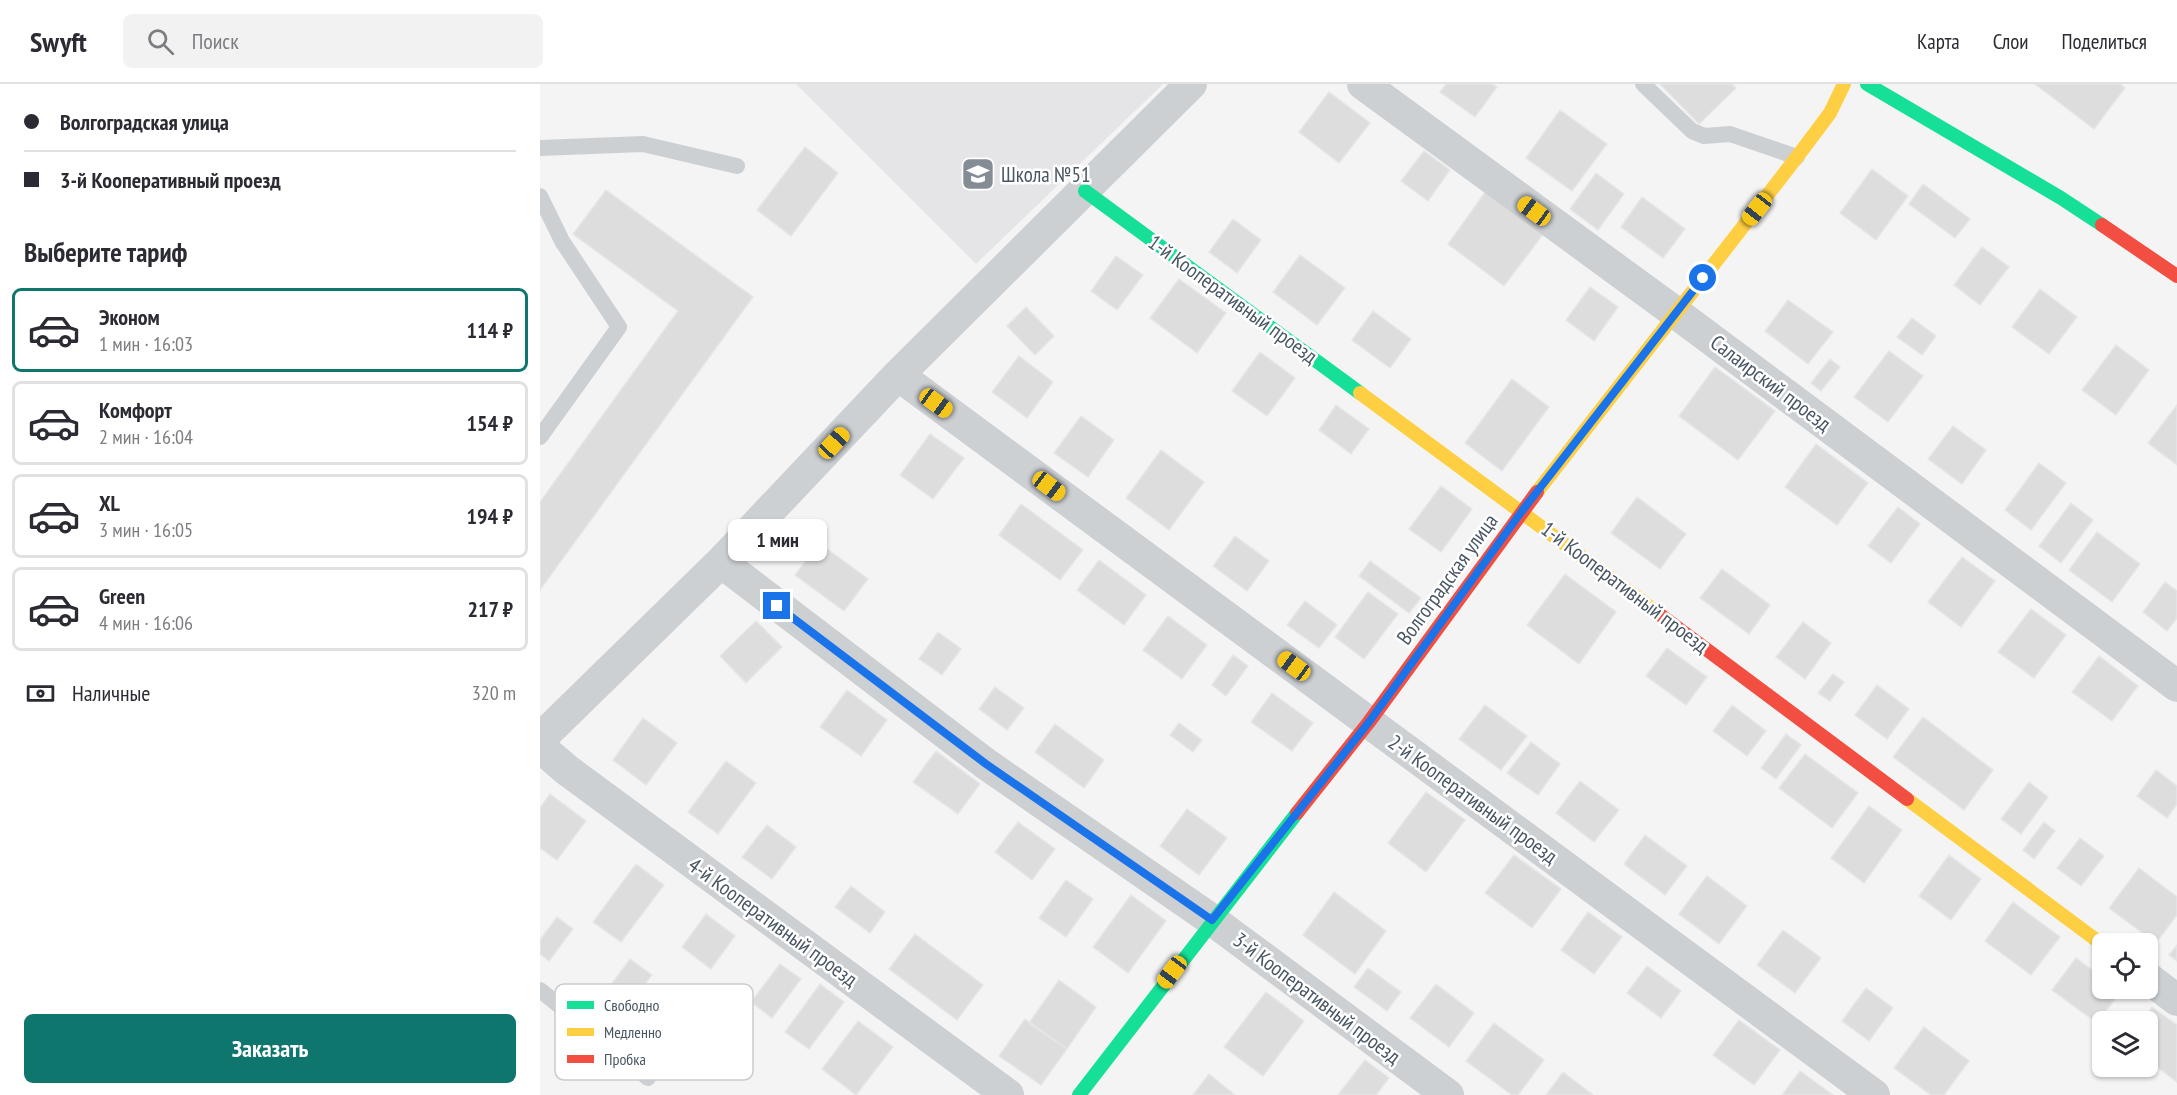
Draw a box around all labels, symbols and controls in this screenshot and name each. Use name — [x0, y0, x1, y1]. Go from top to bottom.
search box — [123, 14, 543, 68]
text: Swyft — [30, 23, 87, 60]
icon: search — [144, 25, 177, 58]
text: Поиск — [192, 27, 239, 55]
text: Карта — [1917, 28, 1960, 55]
text: Слои — [1993, 28, 2028, 55]
text: Поделиться — [2061, 28, 2147, 55]
text: Волгоградская улица — [60, 108, 229, 136]
school or university icon: Школа №51 — [960, 156, 996, 192]
place label: Школа №51 — [1001, 161, 1090, 188]
text: 3-й Кооперативный проезд — [60, 166, 281, 194]
car — [1739, 189, 1775, 229]
car — [1514, 193, 1554, 229]
street label: 1-й Кооперативный проезд — [1143, 228, 1323, 370]
text: Выберите тариф — [24, 235, 187, 269]
route start — [1689, 264, 1716, 291]
icon: car — [27, 303, 81, 357]
text: Эконом — [99, 303, 160, 331]
text: 114 ₽ — [466, 316, 513, 344]
street label: Салаирский проезд — [1705, 329, 1837, 437]
text: 1 мин · 16:03 — [99, 331, 193, 357]
car — [916, 385, 956, 421]
icon: car — [27, 396, 81, 450]
text: Комфорт — [99, 396, 172, 424]
text: 154 ₽ — [466, 409, 513, 437]
text: 2 мин · 16:04 — [99, 424, 193, 450]
car — [815, 424, 853, 462]
car — [1029, 468, 1069, 504]
icon: car — [27, 489, 81, 543]
text: XL — [99, 489, 120, 517]
text: 194 ₽ — [466, 502, 513, 530]
street label: Волгоградская улица — [1391, 508, 1503, 650]
street label: 1-й Кооперативный проезд — [1536, 515, 1714, 659]
text: 3 мин · 16:05 — [99, 517, 193, 543]
callout: 1 мин — [728, 519, 826, 561]
text: 1 мин — [756, 527, 799, 553]
icon: car — [27, 582, 81, 636]
text: Green — [99, 582, 145, 610]
route end — [763, 592, 790, 619]
text: 217 ₽ — [467, 595, 513, 623]
text: 4 мин · 16:06 — [99, 610, 193, 636]
car — [1274, 648, 1314, 684]
icon: cash — [24, 677, 57, 710]
text: Наличные — [72, 679, 150, 707]
text: 320 m — [472, 680, 516, 706]
street label: 2-й Кооперативный проезд — [1383, 728, 1563, 870]
street label: 4-й Кооперативный проезд — [683, 851, 863, 993]
street label: 3-й Кооперативный проезд — [1228, 926, 1406, 1070]
map controls — [2092, 933, 2158, 1077]
button: locate — [2092, 933, 2158, 999]
car — [1154, 952, 1190, 992]
legend — [555, 984, 753, 1080]
text: Свободно — [604, 995, 659, 1015]
button: layers — [2092, 1011, 2158, 1077]
button: Заказать — [24, 1014, 516, 1083]
text: Медленно — [604, 1022, 662, 1042]
text: Пробка — [604, 1049, 646, 1069]

